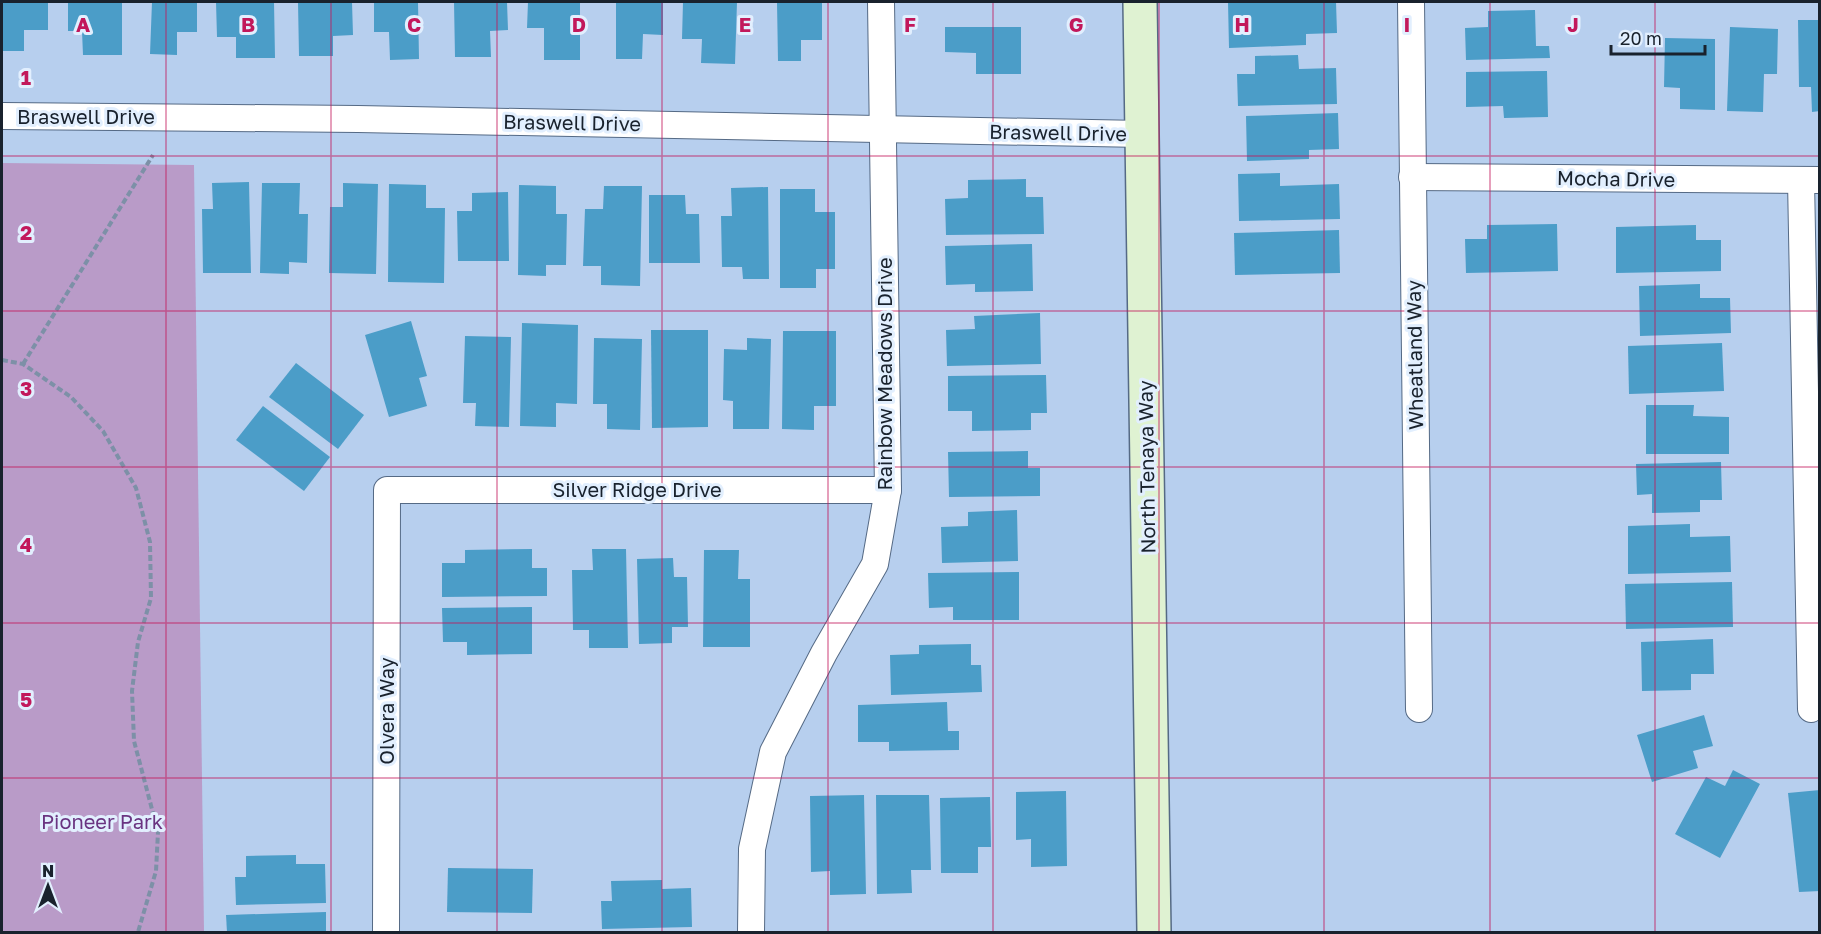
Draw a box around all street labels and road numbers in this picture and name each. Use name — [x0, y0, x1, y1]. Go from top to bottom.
street label: Braswell Drive — [17, 104, 155, 128]
street label: Braswell Drive — [503, 109, 641, 135]
street label: Braswell Drive — [989, 119, 1127, 145]
street label: Mocha Drive — [1557, 165, 1675, 191]
street label: Rainbow Meadows Drive — [872, 257, 896, 491]
street label: Wheatland Way — [1401, 280, 1427, 430]
street label: North Tenaya Way — [1132, 380, 1160, 554]
street label: Silver Ridge Drive — [552, 477, 722, 501]
street label: Olvera Way — [374, 657, 398, 765]

